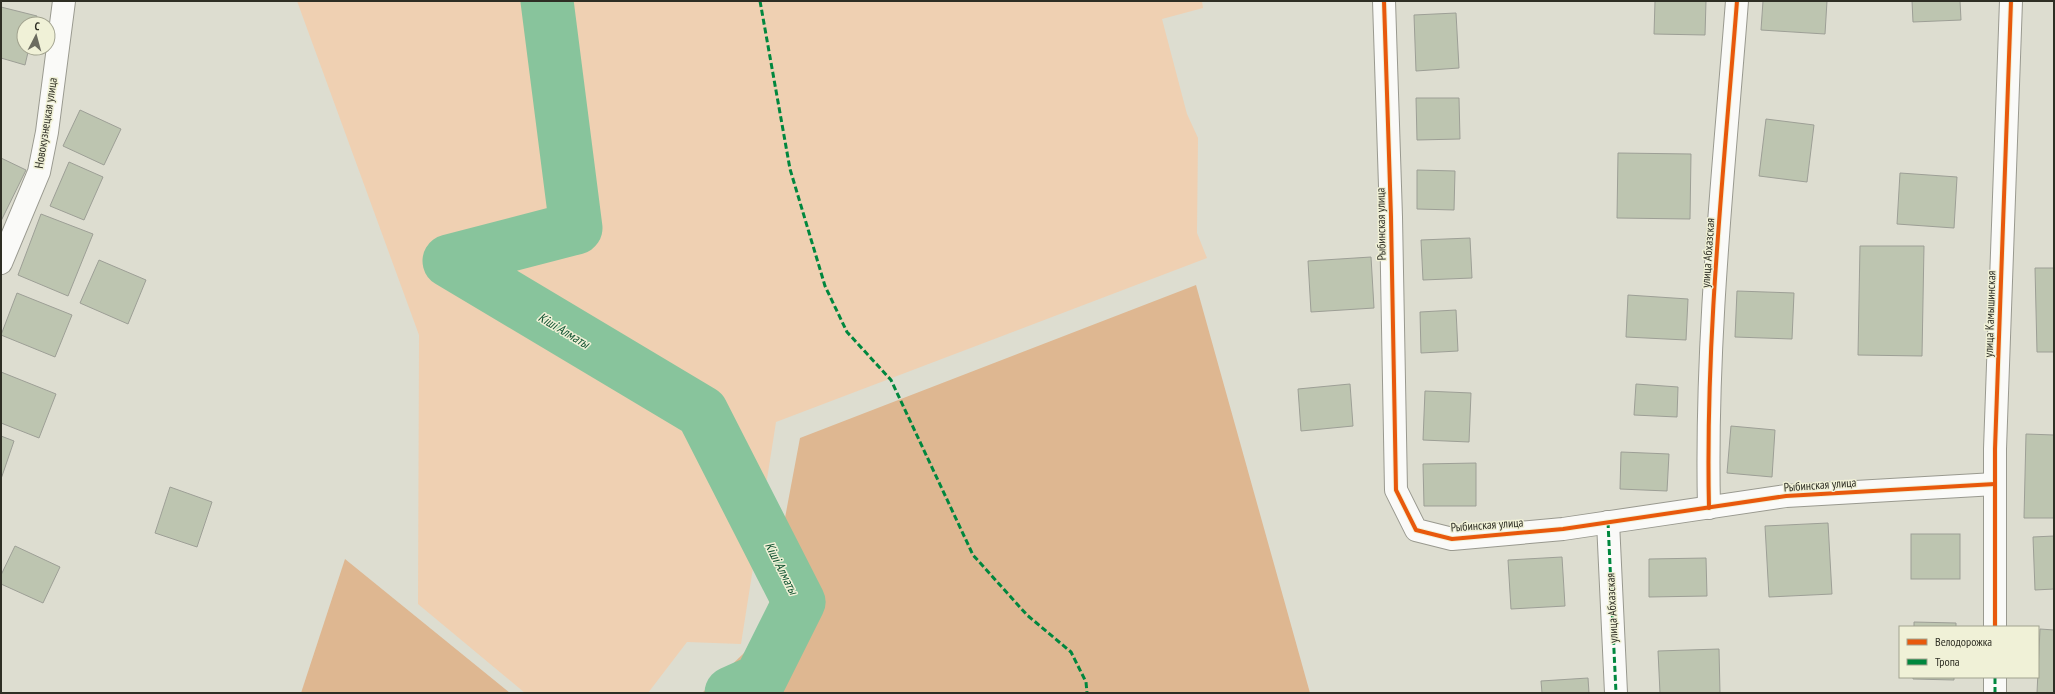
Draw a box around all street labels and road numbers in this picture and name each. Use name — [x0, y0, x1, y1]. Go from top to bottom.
street label: Новокузнецкая улица — [31, 76, 60, 169]
street label: Рыбинская улица — [1372, 187, 1389, 260]
street label: улица Абхазская — [1698, 217, 1717, 288]
street label: улица Камышинская — [1980, 270, 1999, 357]
street label: Рыбинская улица — [1783, 474, 1857, 495]
street label: Рыбинская улица — [1450, 514, 1524, 535]
street label: улица Абхазская — [1602, 572, 1621, 643]

